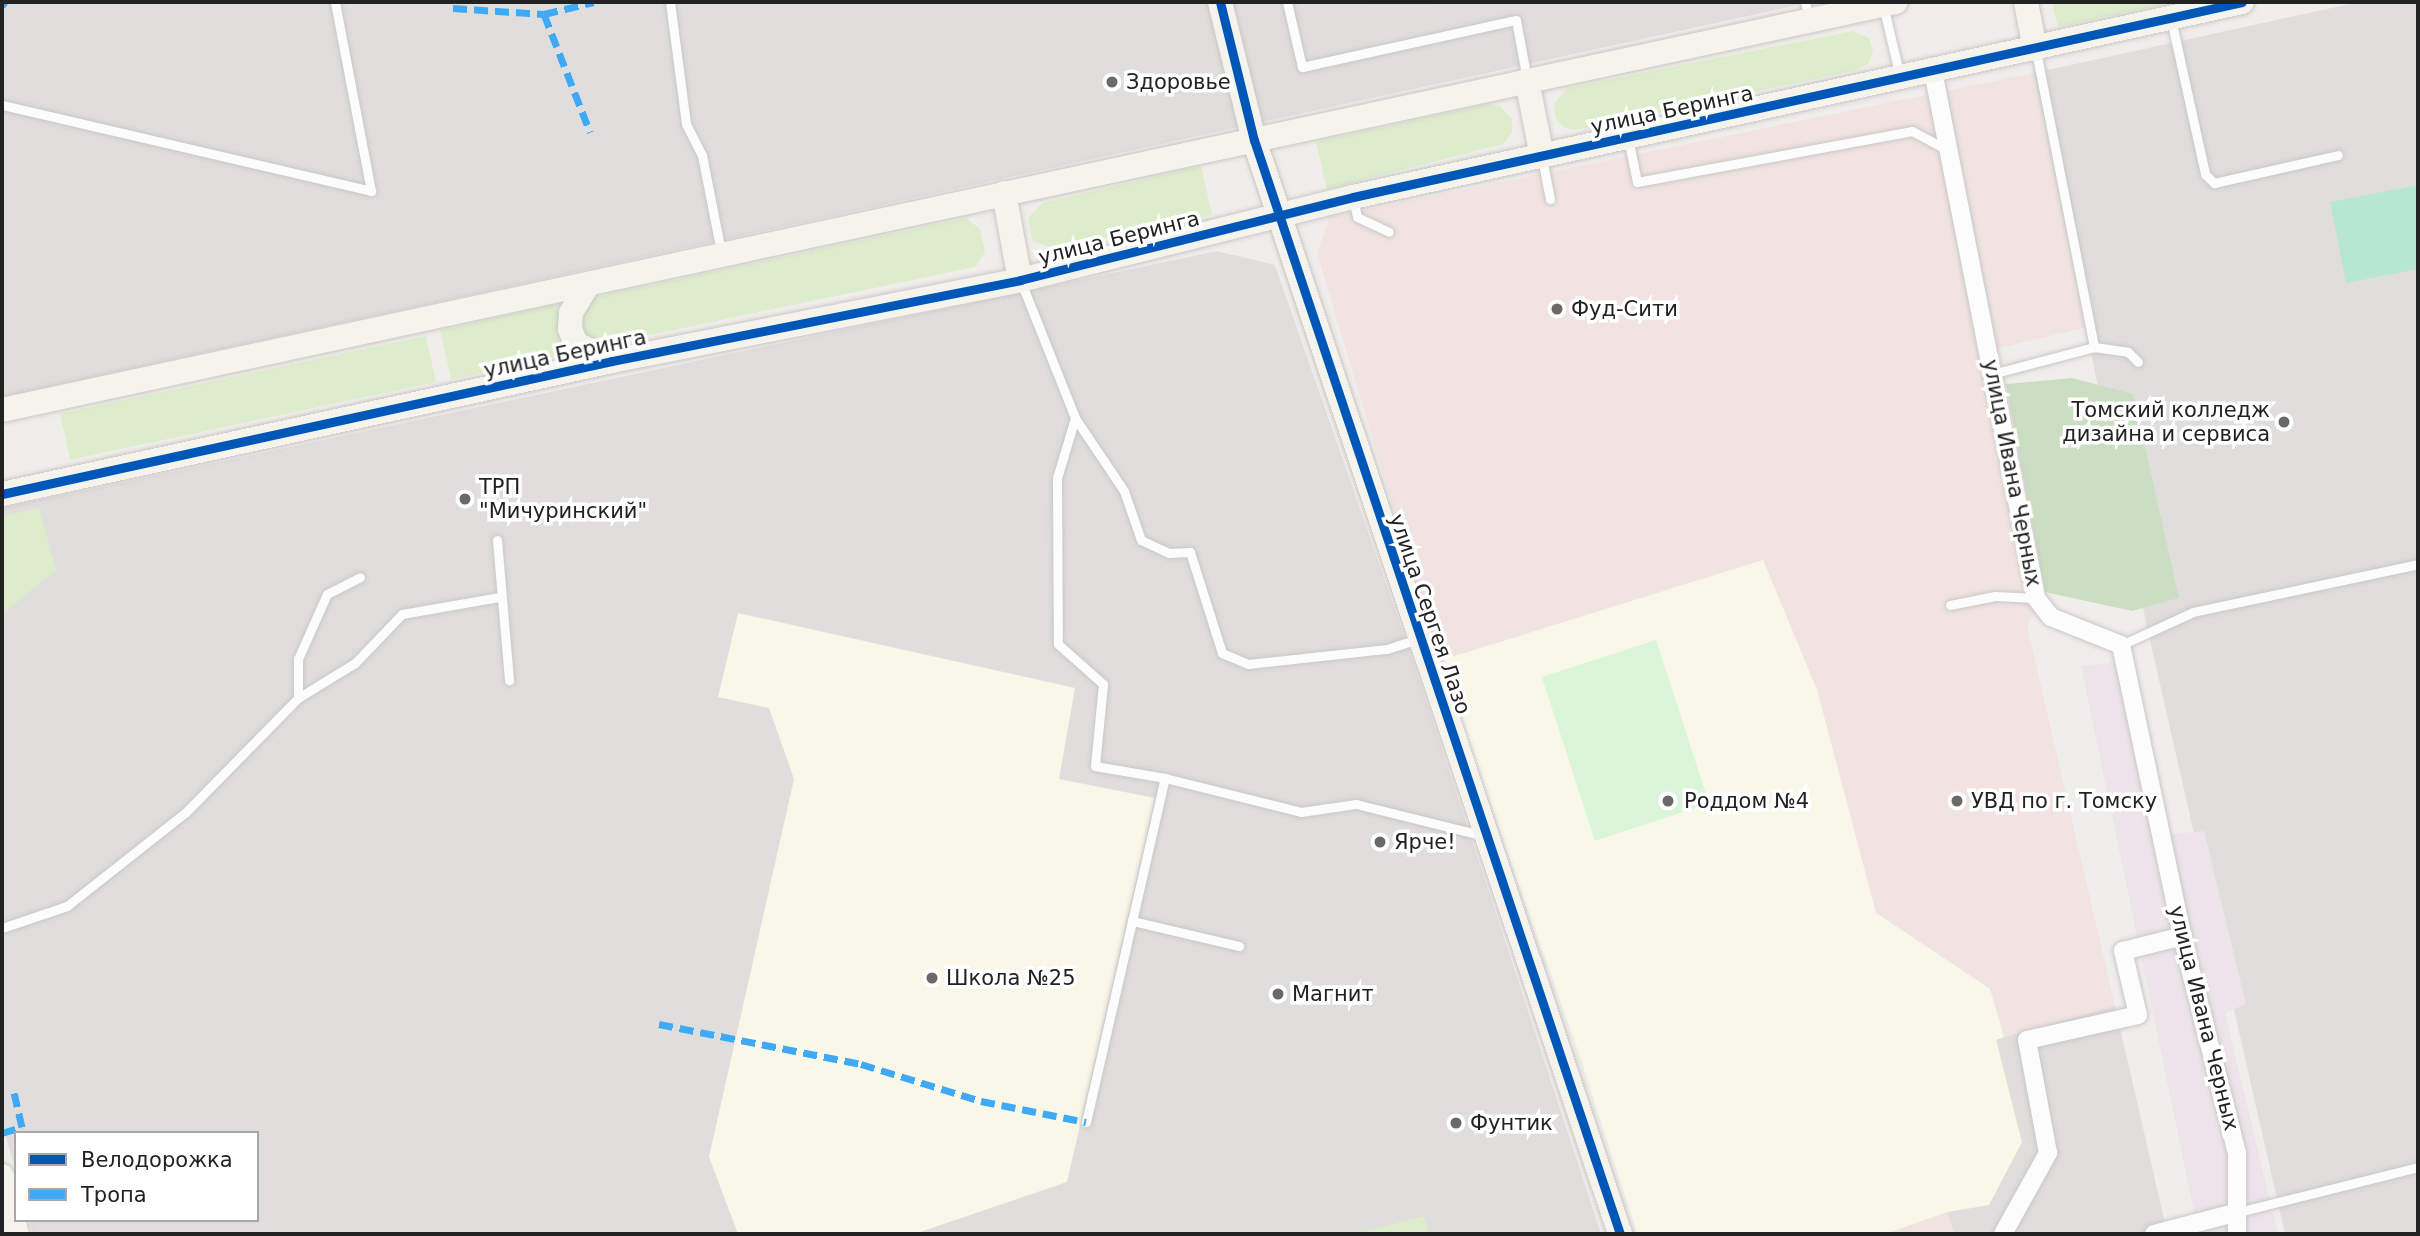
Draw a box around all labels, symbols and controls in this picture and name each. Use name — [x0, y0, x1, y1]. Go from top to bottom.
place label: Здоровье — [1126, 69, 1231, 95]
marker: Здоровье — [1104, 74, 1120, 90]
street label: улица Беринга — [1589, 80, 1755, 140]
street label: улица Беринга — [1036, 206, 1202, 270]
place label: Фуд-Сити — [1571, 296, 1678, 322]
marker: Фуд-Сити — [1549, 301, 1565, 317]
street label: улица Беринга — [482, 324, 648, 384]
street label: улица Ивана Черных — [1978, 357, 2046, 589]
place label: Томский колледж дизайна и сервиса — [2062, 397, 2270, 447]
marker: Томский колледж дизайна и сервиса — [2276, 414, 2292, 430]
place label: ТРП "Мичуринский" — [479, 474, 647, 524]
marker: ТРП "Мичуринский" — [457, 491, 473, 507]
street label: улица Сергея Лазо — [1384, 511, 1476, 717]
place label: Роддом №4 — [1684, 788, 1809, 814]
place label: УВД по г. Томску — [1971, 788, 2157, 814]
marker: Роддом №4 — [1658, 791, 1678, 811]
marker: УВД по г. Томску — [1949, 793, 1965, 809]
place label: Ярче! — [1394, 829, 1456, 855]
marker: Ярче! — [1372, 834, 1388, 850]
street label: улица Ивана Черных — [2164, 903, 2244, 1133]
place label: Школа №25 — [946, 965, 1076, 991]
marker: Школа №25 — [924, 970, 940, 986]
place label: Магнит — [1292, 981, 1374, 1007]
marker: Магнит — [1270, 986, 1286, 1002]
place label: Фунтик — [1470, 1110, 1553, 1136]
marker: Фунтик — [1448, 1115, 1464, 1131]
legend — [14, 1131, 259, 1222]
text: Велодорожка — [81, 1148, 233, 1172]
text: Тропа — [81, 1183, 147, 1207]

